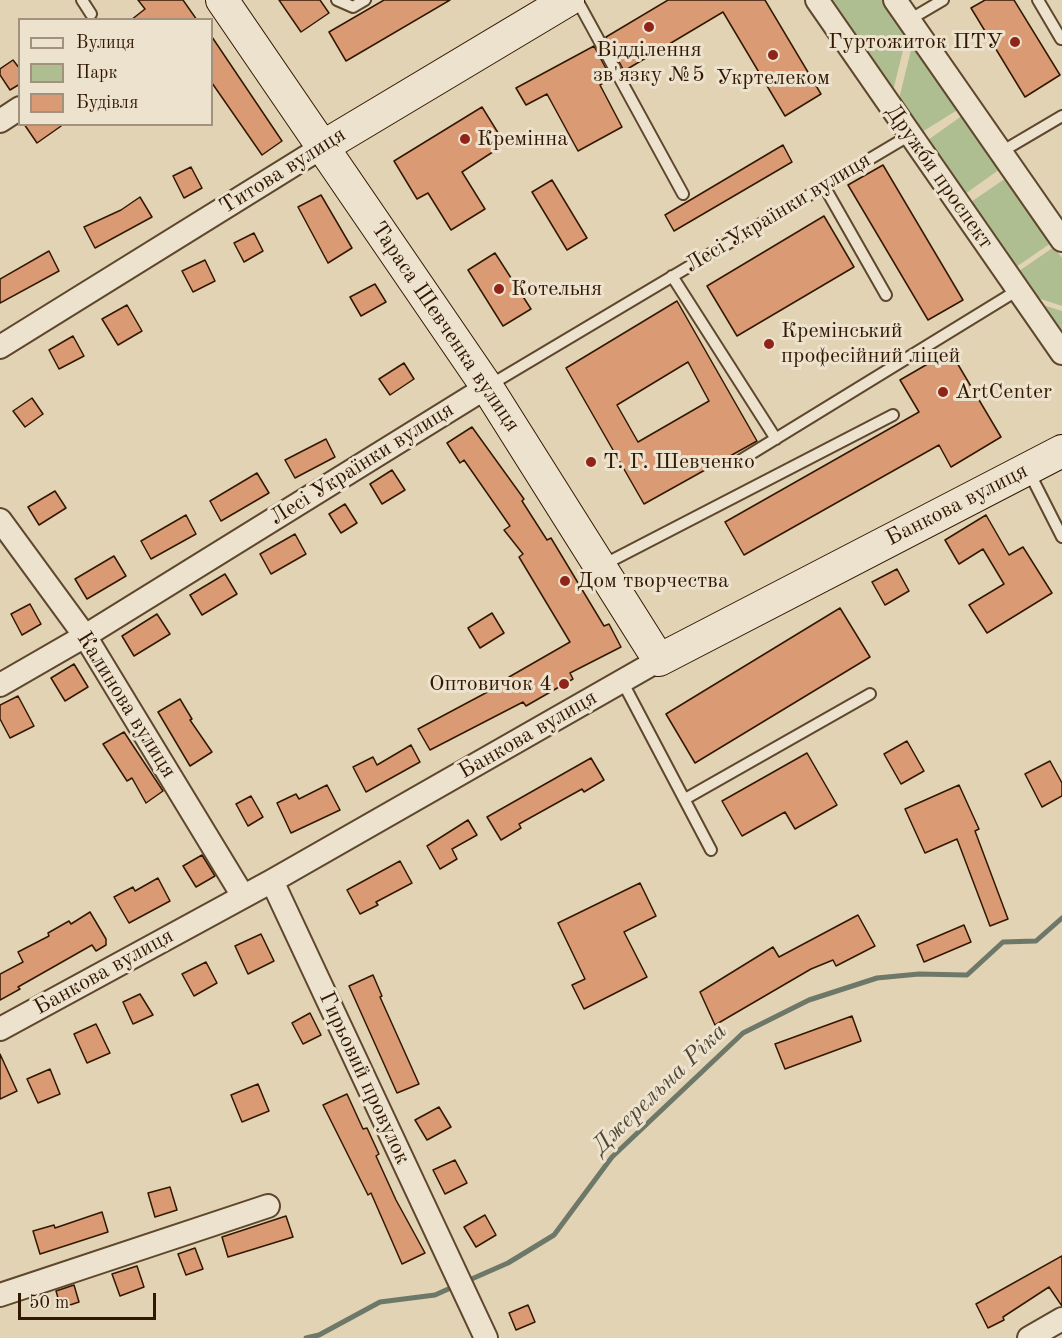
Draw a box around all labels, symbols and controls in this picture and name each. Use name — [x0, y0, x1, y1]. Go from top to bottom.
legend — [18, 18, 213, 126]
marker: Відділення зв'язку №5 — [642, 20, 656, 34]
place label: Гуртожиток ПТУ — [828, 29, 1003, 55]
text: Вулиця — [76, 34, 135, 52]
marker: Гуртожиток ПТУ — [1008, 35, 1022, 49]
place label: Відділення зв'язку №5 — [593, 37, 705, 88]
marker: Укртелеком — [766, 48, 780, 62]
text: Парк — [76, 64, 117, 82]
place label: Укртелеком — [716, 65, 830, 91]
text: Будівля — [76, 94, 138, 112]
street label: Дружби проспект — [879, 100, 999, 254]
street label: Титова вулиця — [215, 122, 351, 220]
place label: Кремінна — [477, 126, 568, 152]
marker: Кремінна — [458, 132, 472, 146]
street label: Лесі Українки вулиця — [680, 147, 876, 279]
street label: Тараса Шевченка вулиця — [365, 217, 525, 437]
place label: Котельня — [511, 276, 602, 302]
marker: Котельня — [492, 282, 506, 296]
place label: Кремінський професійний ліцей — [781, 318, 960, 370]
marker: Кремінський професійний ліцей — [762, 337, 776, 351]
place label: ArtCenter — [955, 379, 1052, 405]
marker: ArtCenter — [936, 385, 950, 399]
street label: Лесі Українки вулиця — [265, 397, 459, 531]
place label: Т. Г. Шевченко — [603, 449, 755, 475]
marker: Т. Г. Шевченко — [584, 455, 598, 469]
street label: Банкова вулиця — [882, 458, 1032, 552]
place label: Дом творчества — [577, 568, 729, 594]
marker: Дом творчества — [558, 574, 572, 588]
street label: Калинова вулиця — [70, 627, 182, 783]
place label: Оптовичок 4 — [429, 671, 552, 697]
marker: Оптовичок 4 — [557, 677, 571, 691]
street label: Банкова вулиця — [454, 685, 602, 785]
street label: Банкова вулиця — [30, 923, 178, 1021]
street label: Гирьовий провулок — [312, 987, 416, 1169]
water label: Джерельна Ріка — [587, 1017, 733, 1161]
scale bar — [21, 1281, 159, 1319]
text: 50 m — [29, 1294, 69, 1312]

